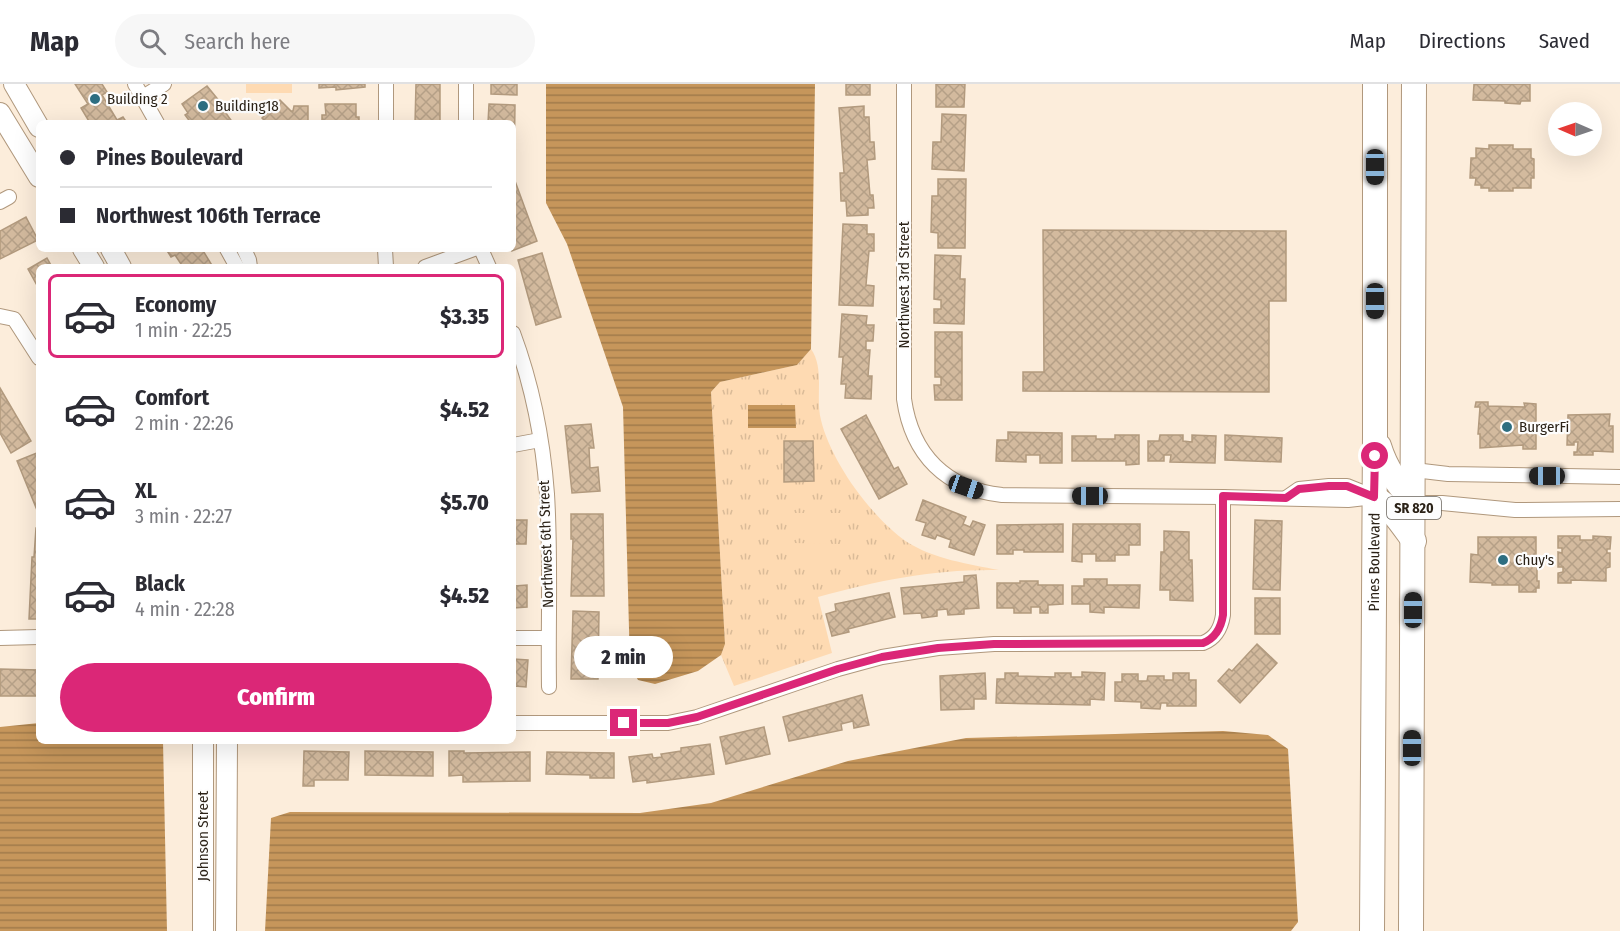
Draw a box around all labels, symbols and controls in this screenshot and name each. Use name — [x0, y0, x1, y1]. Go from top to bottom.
search box — [115, 14, 535, 68]
text: Map — [30, 25, 79, 58]
icon: search — [136, 25, 169, 58]
text: Search here — [184, 28, 290, 55]
text: Map — [1349, 28, 1386, 54]
text: Directions — [1419, 28, 1506, 54]
text: Saved — [1539, 28, 1590, 54]
place label: Building 2 — [107, 90, 168, 108]
marker: Building 2 — [88, 92, 102, 106]
place label: Building18 — [215, 97, 279, 115]
marker: Building18 — [196, 99, 210, 113]
north arrow — [1548, 102, 1602, 156]
map controls — [1548, 102, 1602, 156]
text: Pines Boulevard — [96, 144, 243, 171]
car — [1366, 149, 1384, 185]
text: Northwest 106th Terrace — [96, 202, 321, 229]
street label: Northwest 3rd Street — [895, 221, 913, 349]
car — [1366, 283, 1384, 319]
icon: car — [63, 289, 117, 343]
text: Economy — [135, 291, 216, 318]
text: $3.35 — [440, 303, 489, 330]
text: 1 min · 22:25 — [135, 318, 232, 342]
icon: car — [63, 382, 117, 436]
text: Comfort — [135, 384, 209, 411]
text: $4.52 — [440, 396, 489, 423]
text: 2 min · 22:26 — [135, 411, 234, 435]
place label: BurgerFi — [1519, 418, 1569, 436]
marker: BurgerFi — [1500, 420, 1514, 434]
route start — [1361, 442, 1388, 469]
car — [1529, 467, 1565, 485]
car — [946, 473, 986, 501]
icon: car — [63, 475, 117, 529]
text: XL — [135, 477, 157, 504]
street label: Northwest 6th Street — [535, 480, 557, 608]
car — [1072, 487, 1108, 505]
text: $5.70 — [440, 489, 489, 516]
road number: SR 820 — [1387, 497, 1441, 519]
text: 3 min · 22:27 — [135, 504, 232, 528]
street label: Pines Boulevard — [1365, 513, 1384, 611]
place label: Chuy's — [1515, 551, 1554, 569]
marker: Chuy's — [1496, 553, 1510, 567]
icon: car — [63, 568, 117, 622]
text: Black — [135, 570, 185, 597]
text: $4.52 — [440, 582, 489, 609]
car — [1404, 592, 1422, 628]
text: 4 min · 22:28 — [135, 597, 235, 621]
callout: 2 min — [574, 636, 674, 678]
text: 2 min — [601, 645, 646, 669]
button: Confirm — [60, 663, 492, 732]
route end — [610, 709, 637, 736]
car — [1403, 730, 1421, 766]
street label: Johnson Street — [194, 791, 212, 881]

